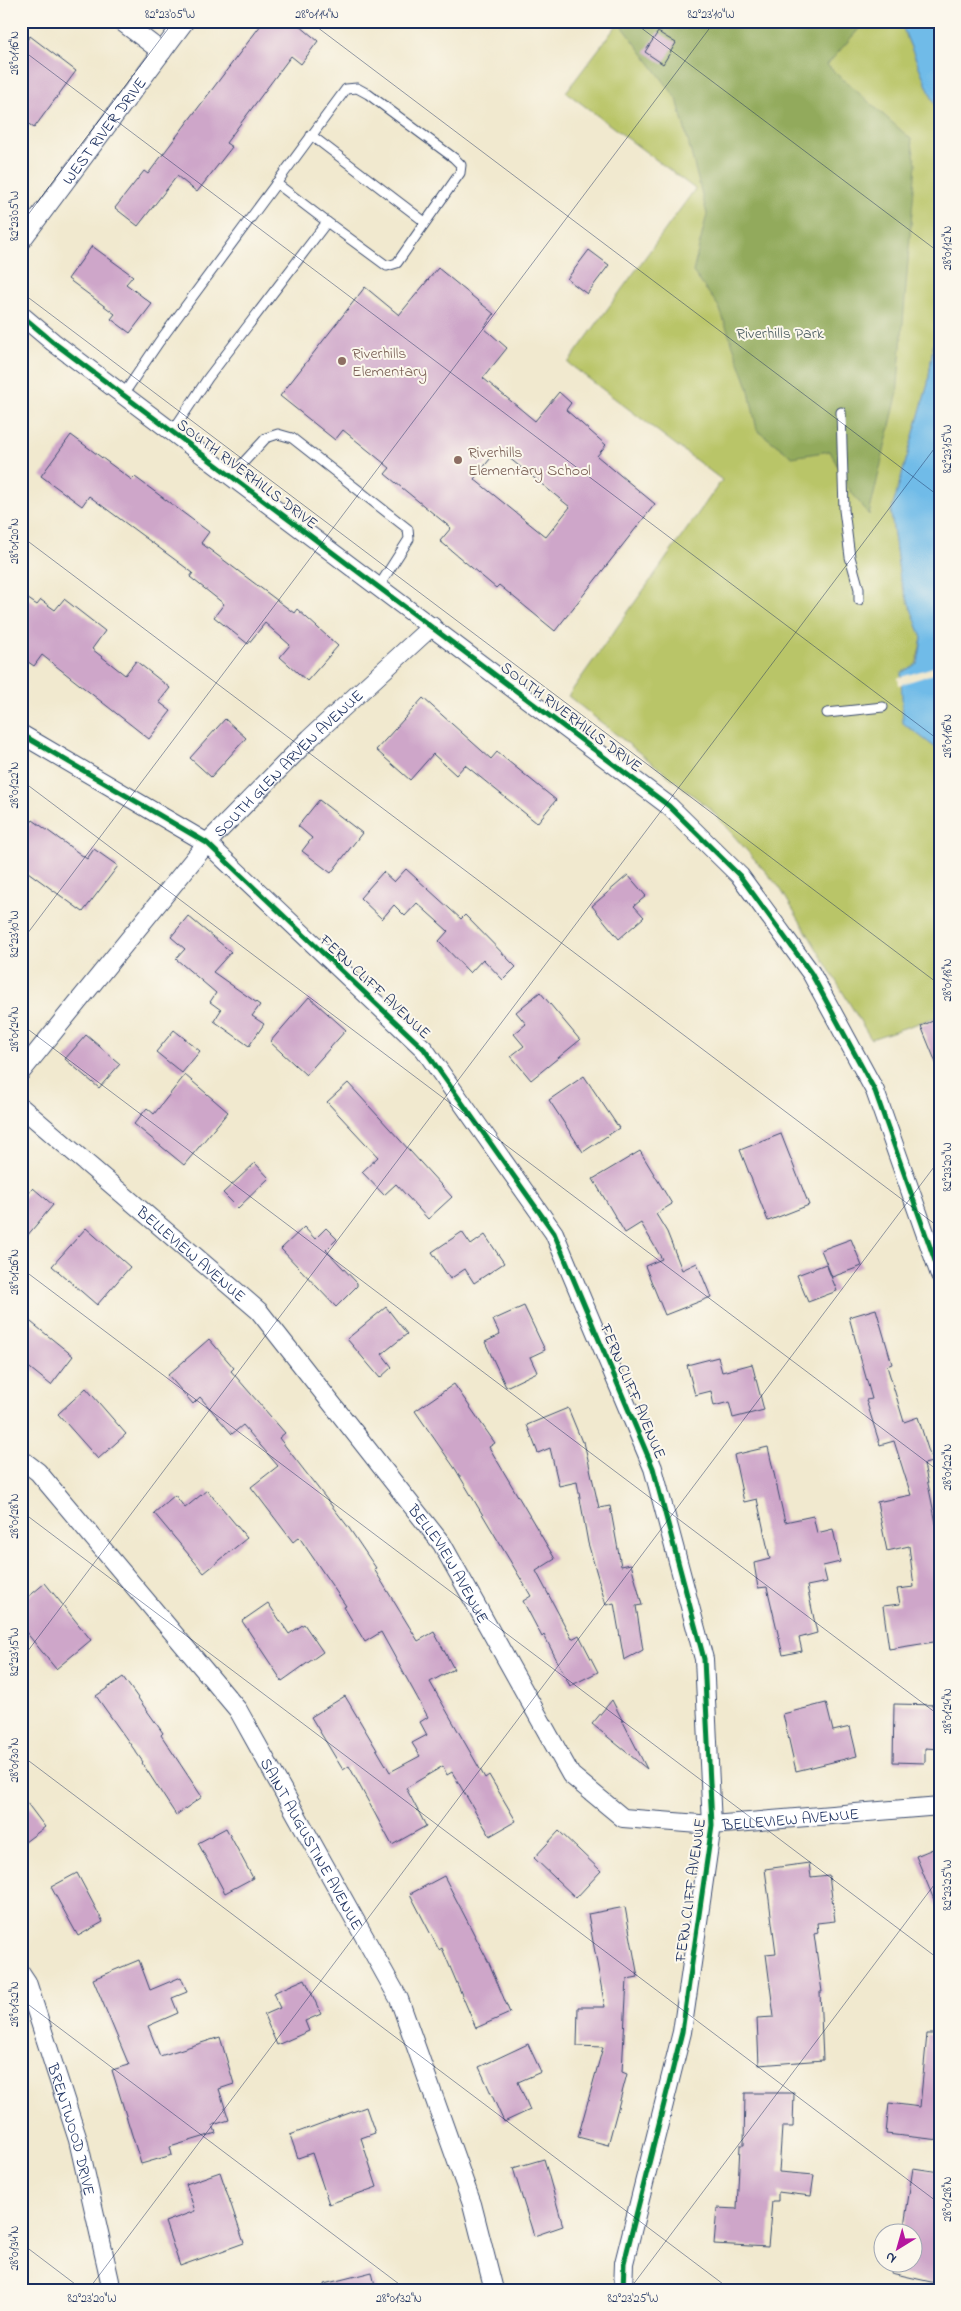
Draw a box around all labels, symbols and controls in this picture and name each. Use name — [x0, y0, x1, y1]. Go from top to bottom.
text: 82°23'05"W — [145, 6, 195, 24]
text: 28°01'14"N — [295, 6, 339, 24]
text: 82°23'10"W — [688, 6, 734, 24]
text: 28°01'16"N — [6, 31, 24, 75]
street label: WEST RIVER DRIVE — [57, 73, 153, 190]
text: 82°23'05"W — [6, 191, 24, 241]
text: 28°01'12"N — [939, 226, 957, 270]
park label: Riverhills Park — [736, 322, 825, 346]
place label: Riverhills Elementary — [352, 342, 427, 384]
marker: Riverhills Elementary — [336, 355, 348, 367]
street label: SOUTH RIVERHILLS DRIVE — [171, 413, 323, 536]
text: 82°23'15"W — [939, 425, 957, 473]
place label: Riverhills Elementary School — [468, 441, 591, 483]
marker: Riverhills Elementary School — [452, 454, 464, 466]
text: 28°01'20"N — [6, 518, 24, 564]
street label: SOUTH RIVERHILLS DRIVE — [495, 656, 647, 779]
street label: SOUTH GLEN ARVEN AVENUE — [209, 685, 370, 844]
text: 28°01'16"N — [939, 714, 957, 758]
text: 28°01'22"N — [6, 762, 24, 808]
text: 82°23'10"W — [6, 911, 24, 957]
street label: FERN CLIFF AVENUE — [313, 929, 436, 1046]
text: 28°01'18"N — [939, 958, 957, 1002]
text: 28°01'24"N — [6, 1006, 24, 1052]
text: 82°23'20"W — [939, 1142, 957, 1192]
street label: BELLEVIEW AVENUE — [130, 1201, 250, 1309]
text: 28°01'26"N — [6, 1249, 24, 1295]
street label: FERN CLIFF AVENUE — [592, 1320, 671, 1463]
text: 28°01'22"N — [939, 1444, 957, 1490]
text: 28°01'28"N — [6, 1493, 24, 1539]
street label: BELLEVIEW AVENUE — [401, 1499, 494, 1628]
text: 82°23'15"W — [6, 1628, 24, 1676]
text: 28°01'24"N — [939, 1688, 957, 1734]
text: 28°01'30"N — [6, 1738, 24, 1783]
street label: SAINT AUGUSTINE AVENUE — [253, 1754, 368, 1935]
street label: BELLEVIEW AVENUE — [720, 1803, 860, 1838]
street label: FERN CLIFF AVENUE — [669, 1817, 713, 1965]
text: 82°23'25"W — [939, 1860, 957, 1910]
text: 28°01'32"N — [6, 1981, 24, 2027]
street label: BRENTWOOD DRIVE — [40, 2060, 100, 2198]
text: 28°01'28"N — [939, 2176, 957, 2222]
north arrow — [874, 2224, 924, 2274]
text: 28°01'34"N — [6, 2226, 24, 2270]
text: N — [881, 2246, 901, 2268]
text: 82°23'20"W — [67, 2290, 117, 2308]
text: 28°01'32"N — [376, 2290, 422, 2308]
text: 82°23'25"W — [608, 2290, 658, 2308]

